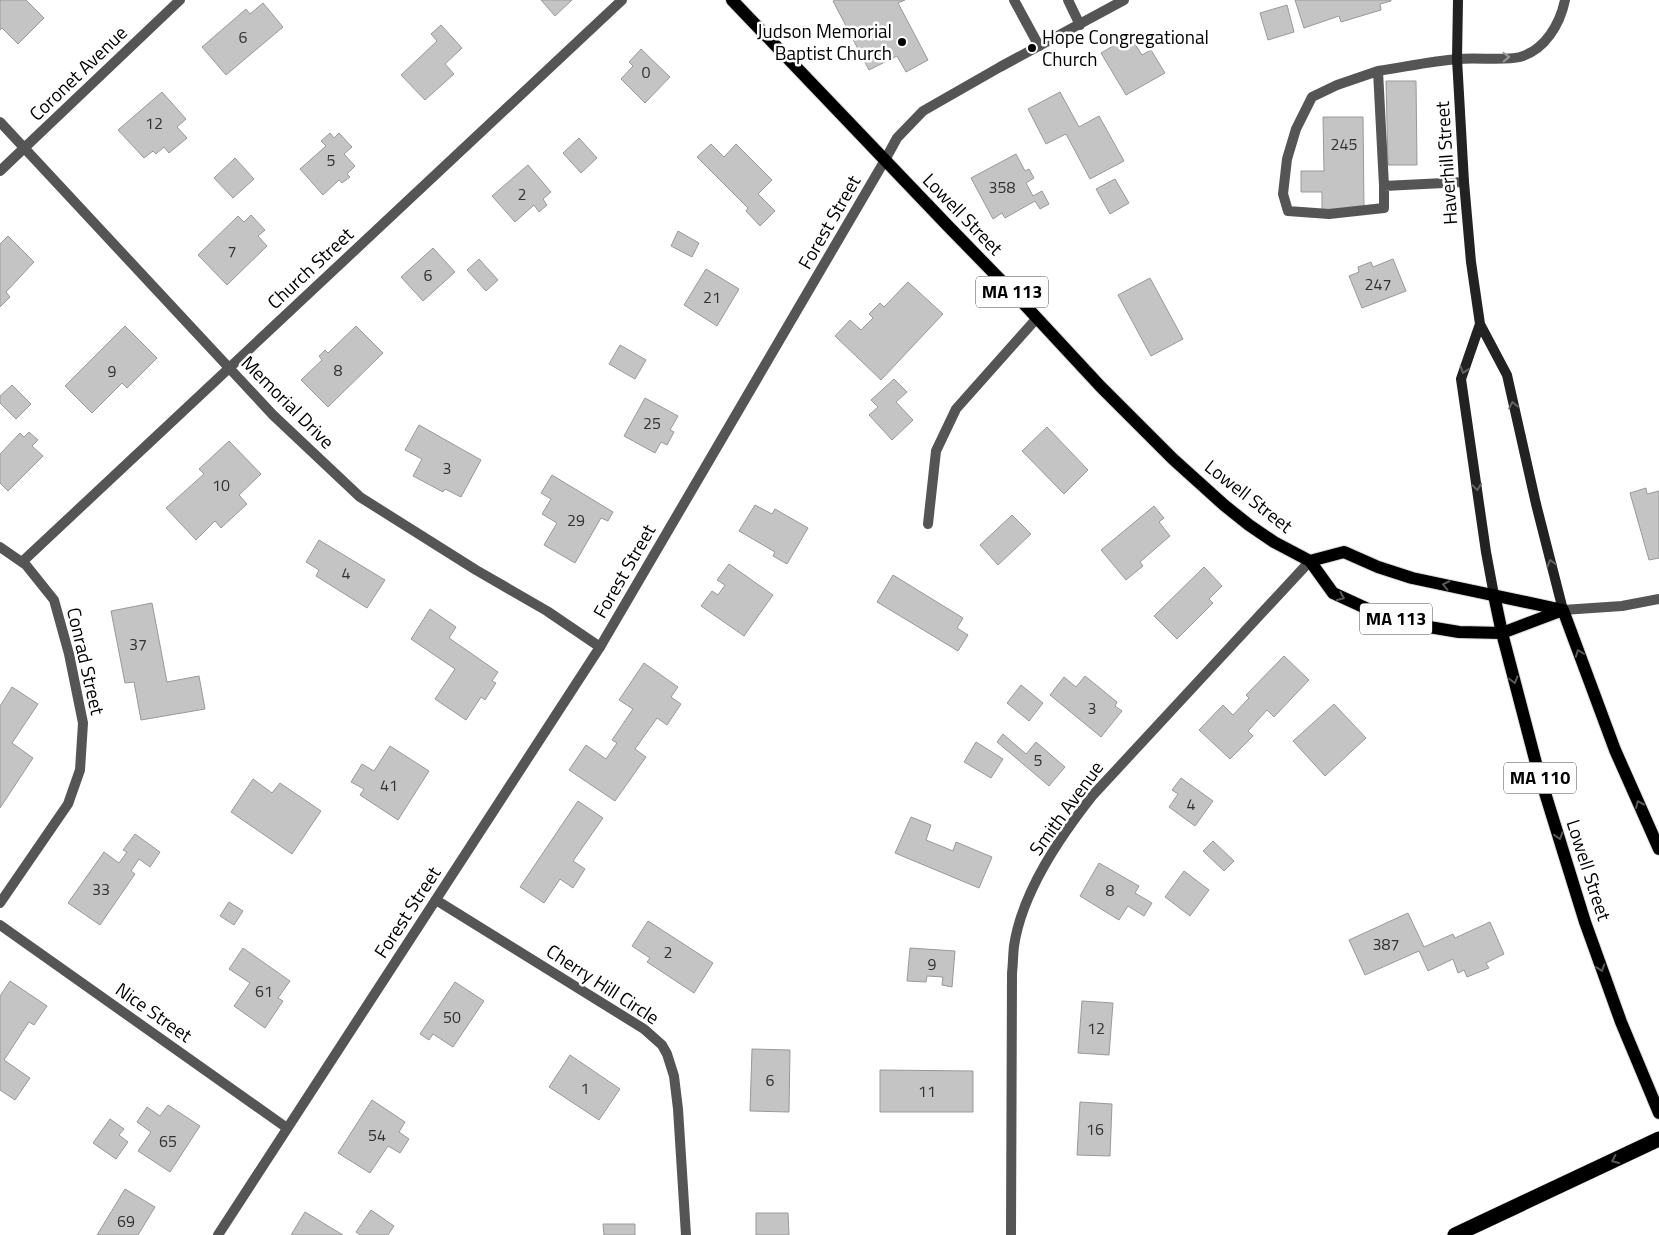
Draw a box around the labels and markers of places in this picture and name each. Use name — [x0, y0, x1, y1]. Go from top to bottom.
place label: Judson Memorial Baptist Church — [757, 16, 892, 67]
place label: Hope Congregational Church — [1042, 22, 1209, 73]
marker: Judson Memorial Baptist Church — [896, 36, 908, 48]
marker: Hope Congregational Church — [1026, 42, 1038, 54]

